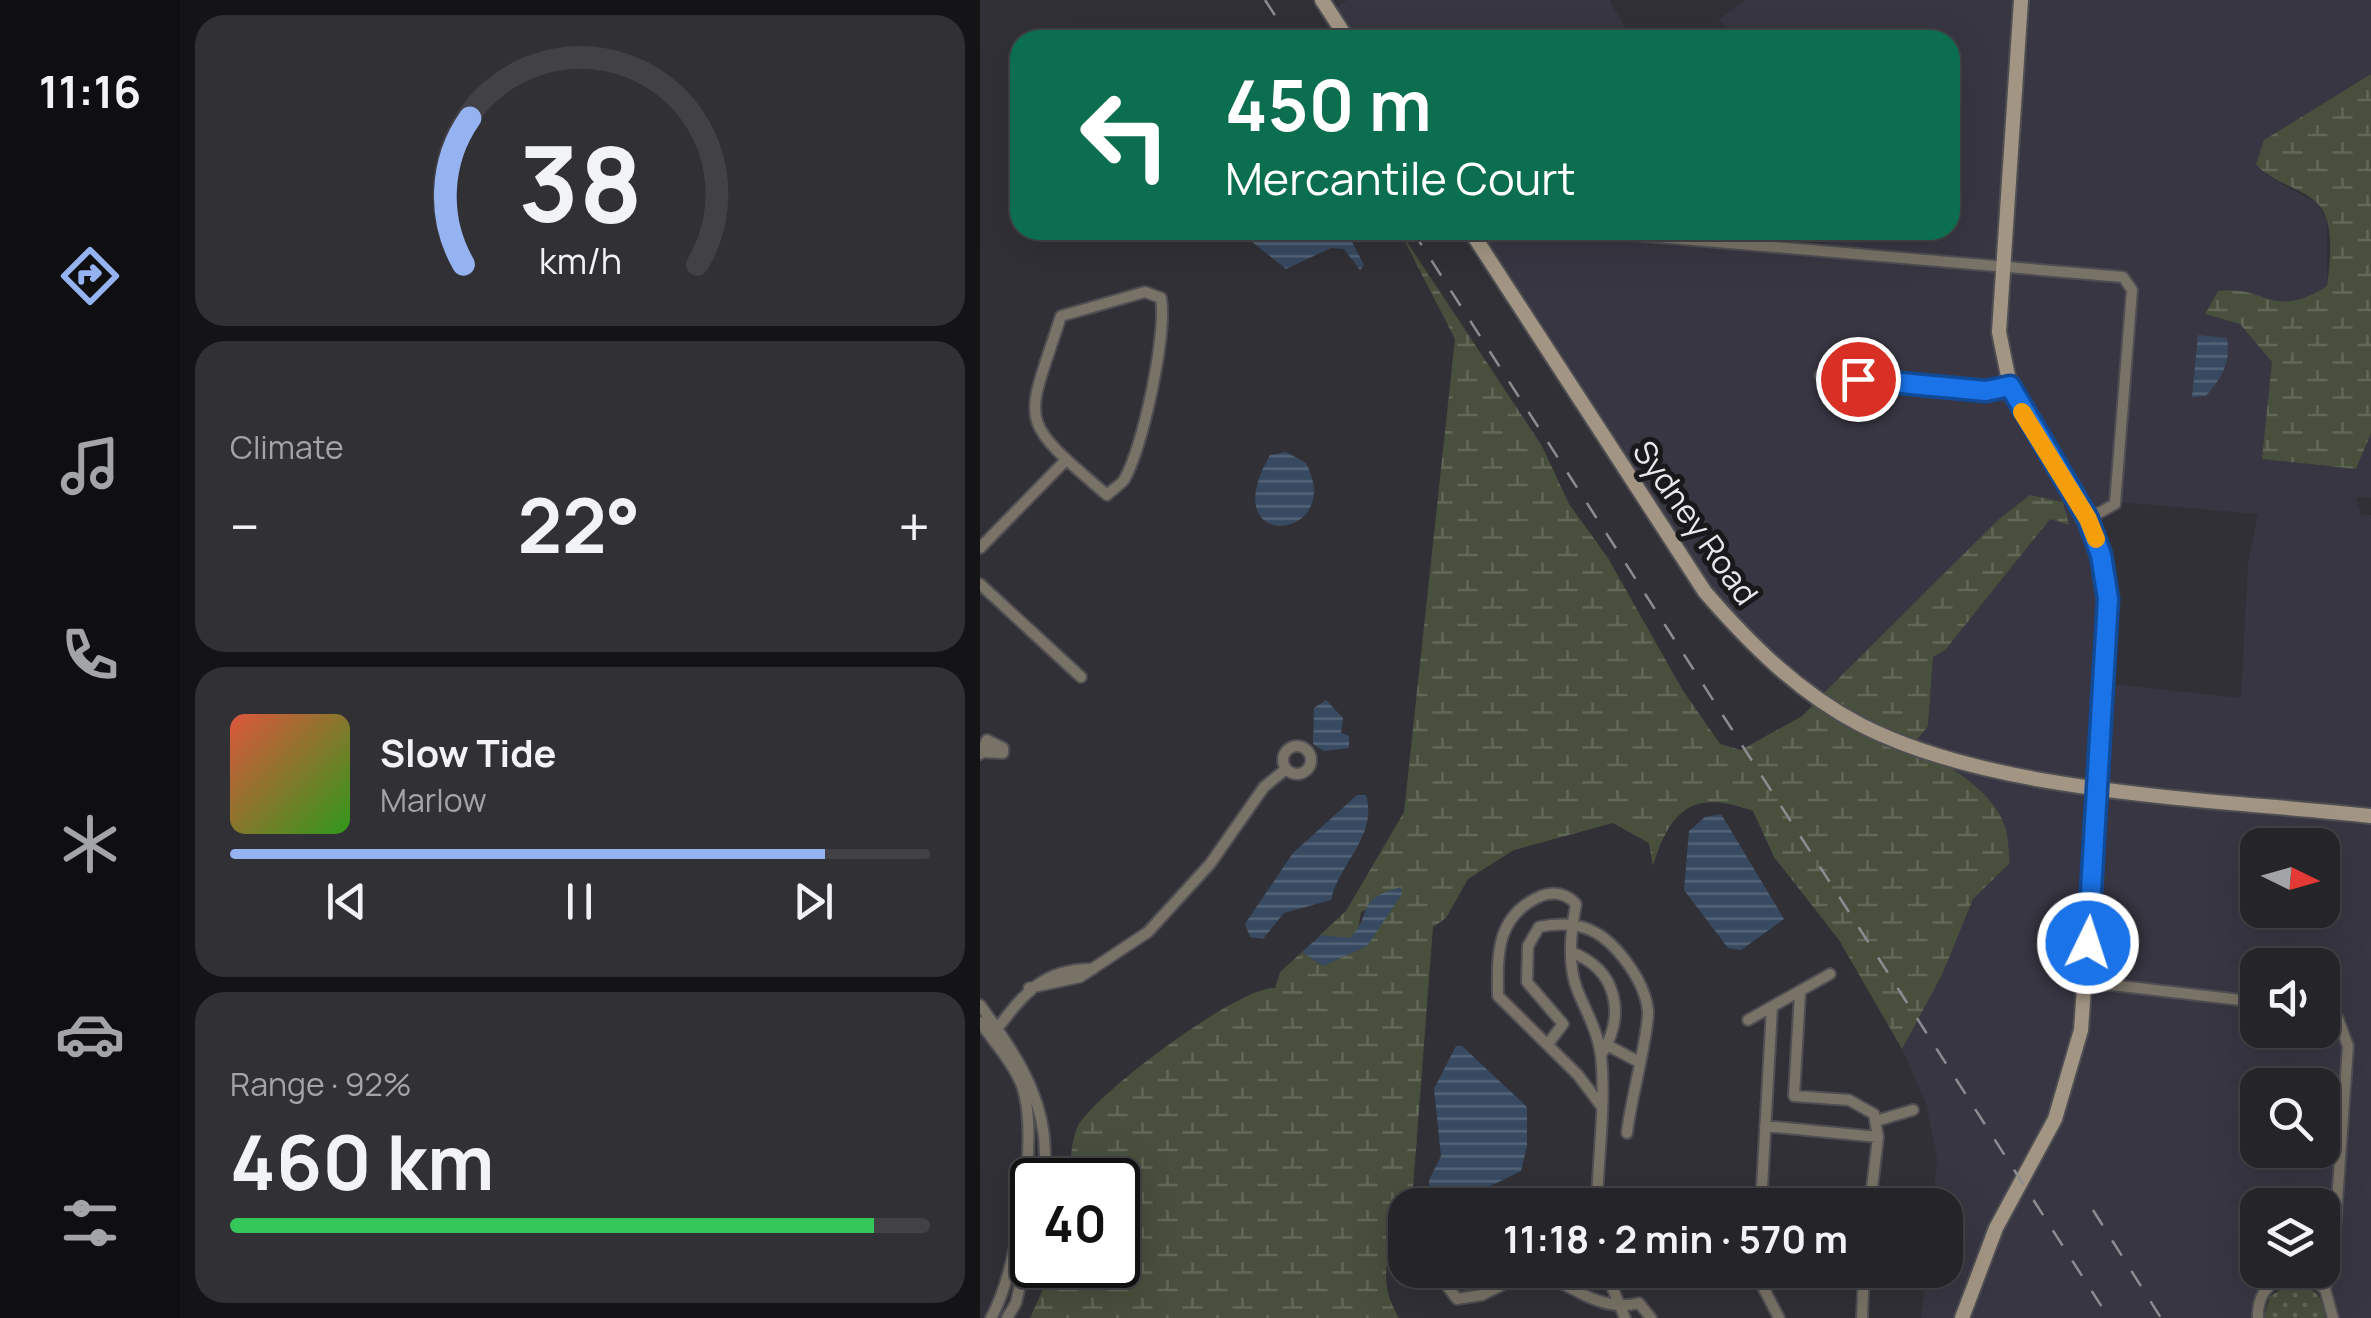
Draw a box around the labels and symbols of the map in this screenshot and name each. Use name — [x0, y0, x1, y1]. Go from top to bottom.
pin — [1816, 337, 1901, 422]
street label: Sydney Road — [1623, 432, 1769, 613]
north arrow — [2240, 828, 2340, 928]
position arrow — [2036, 891, 2140, 995]
speed limit sign: 40 — [1010, 1158, 1140, 1288]

